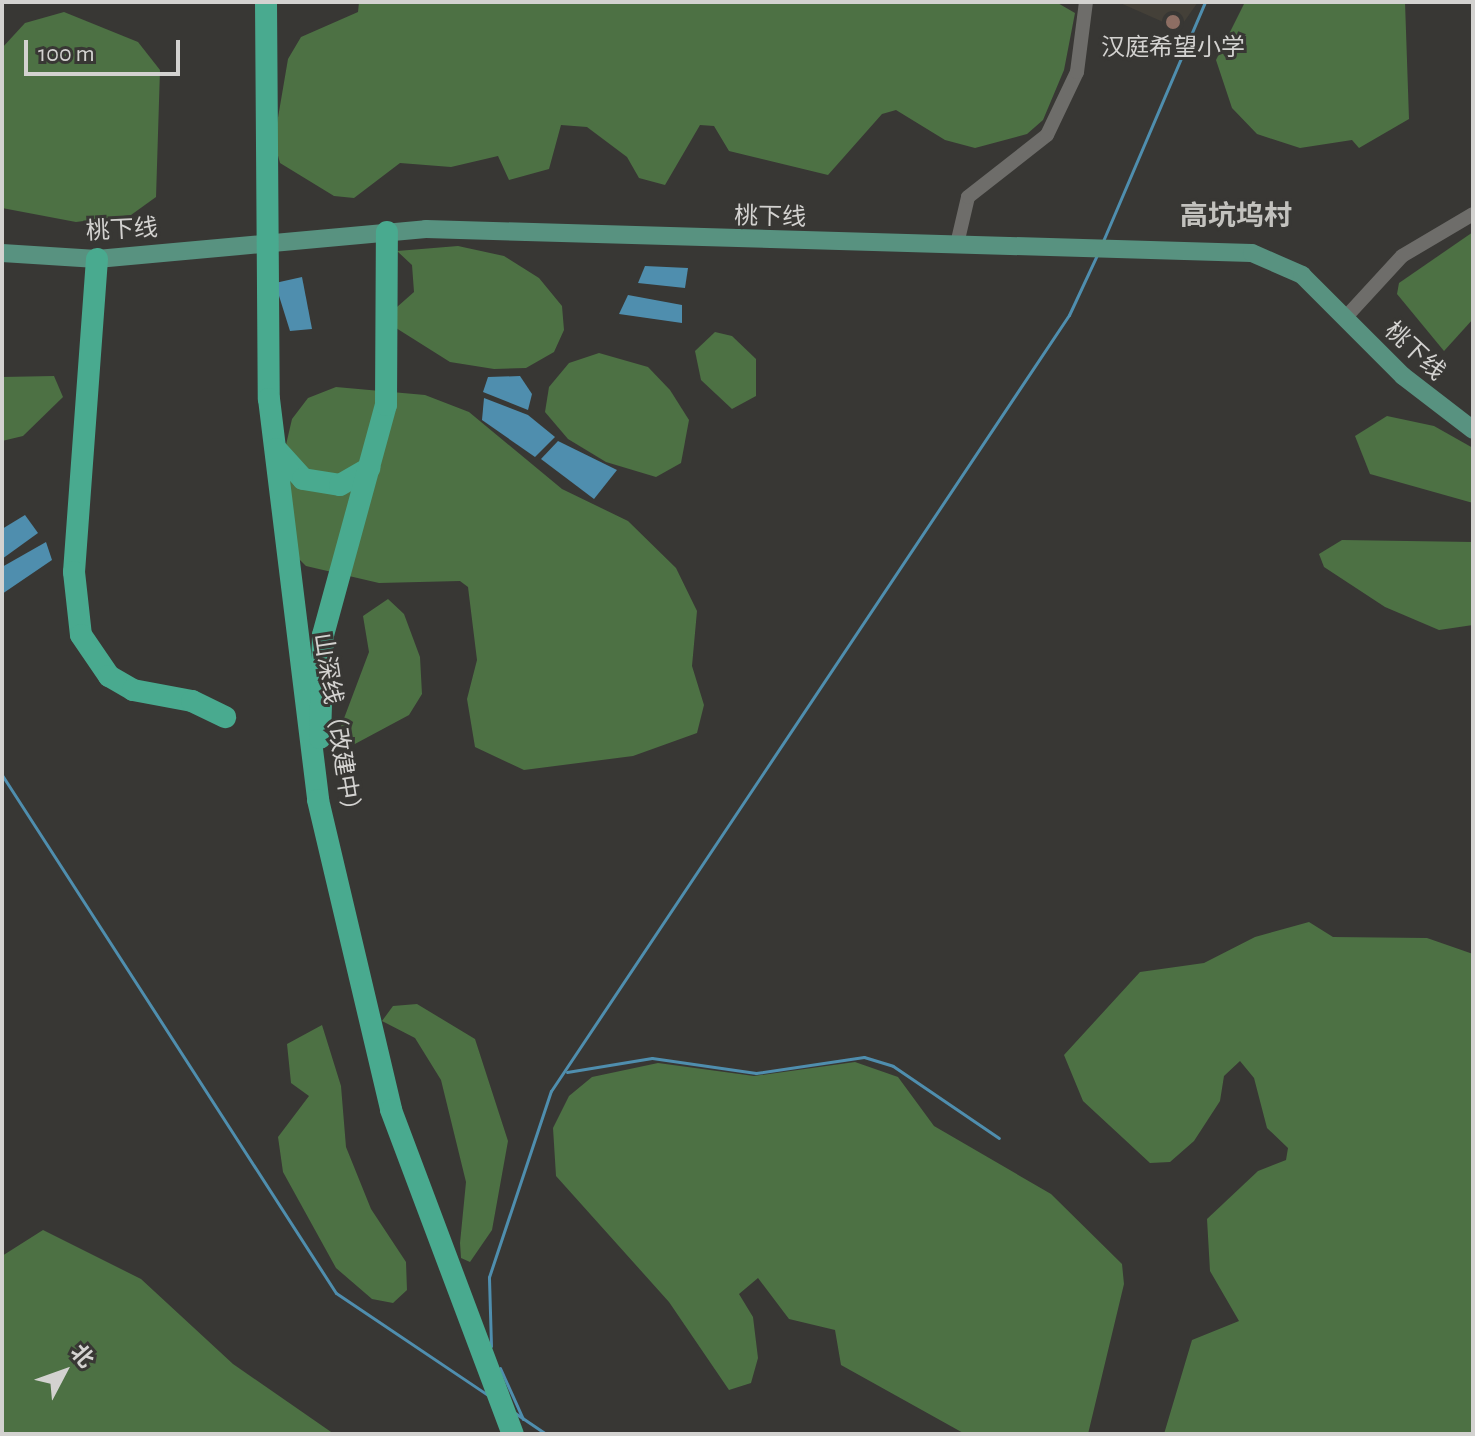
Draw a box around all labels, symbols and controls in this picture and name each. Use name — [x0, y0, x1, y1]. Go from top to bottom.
marker: 汉庭希望小学 — [1164, 13, 1182, 31]
scale bar — [28, 24, 184, 74]
place label: 汉庭希望小学 — [1101, 35, 1245, 63]
text: 100 m — [38, 42, 95, 66]
district label: 高坑坞村 — [1180, 200, 1292, 234]
street label: 桃下线 — [734, 203, 806, 233]
street label: 桃下线 — [85, 215, 159, 247]
street label: 桃下线 — [1378, 317, 1450, 387]
street label: 山深线（改建中） — [307, 631, 365, 825]
north arrow — [24, 1332, 104, 1412]
text: 北 — [67, 1341, 98, 1372]

